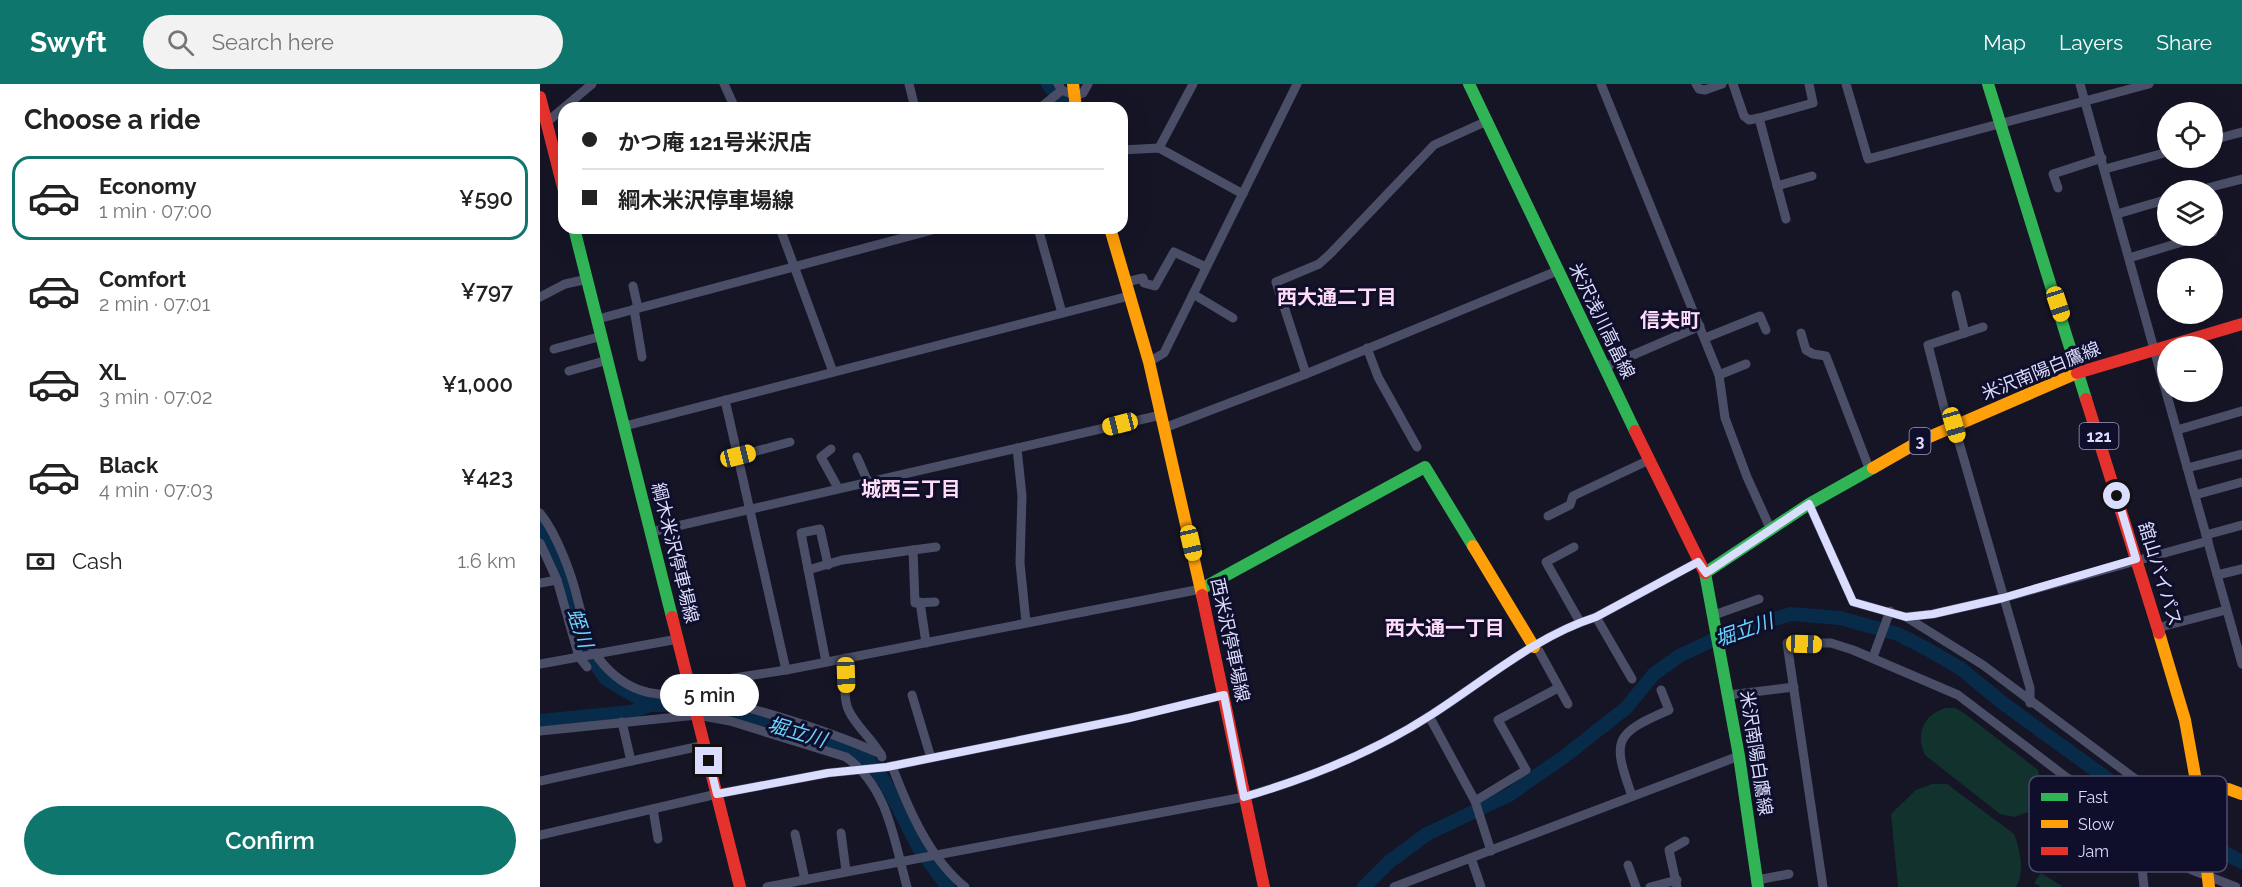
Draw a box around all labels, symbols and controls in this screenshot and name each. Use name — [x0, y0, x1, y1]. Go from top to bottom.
search box — [143, 15, 563, 69]
text: Swyft — [30, 26, 107, 59]
icon: search — [164, 26, 197, 59]
text: Search here — [212, 29, 334, 55]
text: Map — [1983, 30, 2026, 55]
text: Layers — [2059, 30, 2123, 55]
text: Share — [2156, 30, 2212, 55]
map controls — [2157, 102, 2223, 402]
button: locate — [2157, 102, 2223, 168]
text: Choose a ride — [24, 104, 200, 135]
text: かつ庵 121号米沢店 — [618, 129, 811, 155]
icon: car — [27, 171, 81, 225]
text: Economy — [99, 173, 197, 199]
button: layers — [2157, 180, 2223, 246]
text: ¥590 — [459, 185, 513, 211]
text: 綱木米沢停車場線 — [618, 187, 794, 213]
text: 1 min · 07:00 — [99, 199, 212, 223]
button: + — [2157, 258, 2223, 324]
street label: 米沢浅川高畠線 — [1565, 260, 1640, 382]
icon: car — [27, 264, 81, 318]
text: Comfort — [99, 266, 186, 292]
text: ¥797 — [461, 278, 513, 304]
car — [2044, 284, 2072, 324]
district label: 西大通二丁目 — [1277, 285, 1397, 309]
text: 2 min · 07:01 — [99, 292, 210, 316]
district label: 信夫町 — [1640, 308, 1700, 332]
button: − — [2157, 336, 2223, 402]
street label: 米沢南陽白鷹線 — [1978, 337, 2103, 404]
icon: car — [27, 357, 81, 411]
text: XL — [99, 359, 126, 385]
text: ¥1,000 — [442, 371, 513, 397]
text: 3 min · 07:02 — [99, 385, 212, 409]
car — [1940, 405, 1968, 445]
car — [1100, 411, 1140, 437]
road number: 121 — [2080, 423, 2118, 449]
road number: 3 — [1910, 428, 1930, 454]
car — [718, 443, 758, 469]
icon: car — [27, 450, 81, 504]
text: Black — [99, 452, 158, 478]
text: ¥423 — [461, 464, 513, 490]
district label: 城西三丁目 — [861, 477, 961, 501]
text: 4 min · 07:03 — [99, 478, 213, 502]
street label: 綱木米沢停車場線 — [648, 480, 703, 625]
route start — [2103, 482, 2130, 509]
street label: 舘山バイパス — [2135, 519, 2186, 628]
car — [1178, 523, 1204, 563]
icon: cash — [24, 545, 57, 578]
text: Cash — [72, 548, 123, 574]
text: 1.6 km — [458, 549, 516, 573]
street label: 西米沢停車場線 — [1207, 576, 1254, 704]
water label: 蛭川 — [562, 605, 599, 653]
water label: 堀立川 — [1712, 608, 1778, 651]
district label: 西大通一丁目 — [1385, 616, 1505, 640]
car — [1786, 634, 1822, 654]
car — [836, 657, 856, 693]
callout: 5 min — [660, 674, 759, 716]
text: 5 min — [684, 683, 735, 707]
street label: 米沢南陽白鷹線 — [1736, 689, 1777, 817]
water label: 堀立川 — [765, 712, 831, 753]
route end — [695, 747, 722, 774]
legend — [2029, 776, 2227, 872]
text: Fast — [2078, 788, 2109, 807]
button: Confirm — [24, 806, 516, 875]
text: Slow — [2078, 815, 2114, 834]
text: Jam — [2078, 842, 2109, 861]

